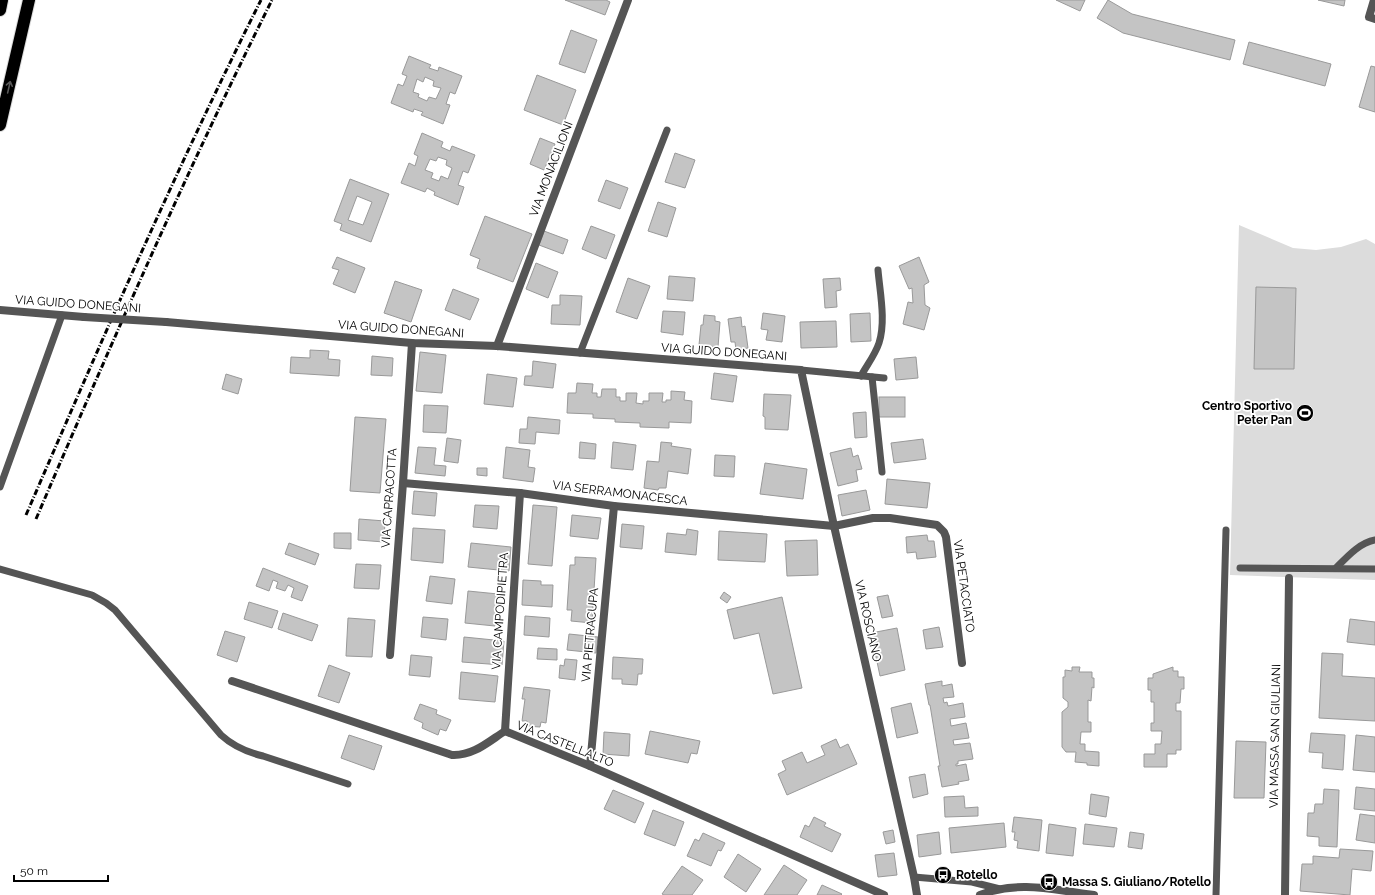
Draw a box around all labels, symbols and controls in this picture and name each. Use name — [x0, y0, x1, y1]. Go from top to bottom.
one-way arrow — [5, 81, 13, 94]
street label: VIA MONACILIONI — [526, 119, 576, 219]
street label: VIA GUIDO DONEGANI — [15, 293, 141, 315]
street label: VIA GUIDO DONEGANI — [338, 318, 464, 340]
street label: VIA GUIDO DONEGANI — [661, 341, 787, 363]
place label: Centro Sportivo Peter Pan — [1202, 399, 1292, 427]
sports icon: Centro Sportivo Peter Pan — [1295, 403, 1315, 423]
street label: VIA CAPRACOTTA — [379, 448, 399, 548]
street label: VIA SERRAMONACESCA — [552, 478, 688, 508]
street label: VIA PETACCIATO — [951, 539, 977, 633]
street label: VIA CAMPODIPIETRA — [489, 552, 511, 670]
street label: VIA ROSCIANO — [852, 579, 884, 663]
street label: VIA PIETRACUPA — [579, 587, 601, 683]
street label: VIA MASSA SAN GIULIANI — [1267, 664, 1283, 808]
street label: VIA CASTELLALTO — [514, 718, 616, 770]
scale bar — [14, 857, 108, 883]
text: 50 m — [20, 864, 48, 878]
bus stop icon: Rotello — [933, 865, 953, 885]
place label: Rotello — [956, 868, 998, 882]
bus stop icon: Massa S. Giuliano/Rotello — [1039, 872, 1059, 892]
place label: Massa S. Giuliano/Rotello — [1062, 875, 1211, 889]

